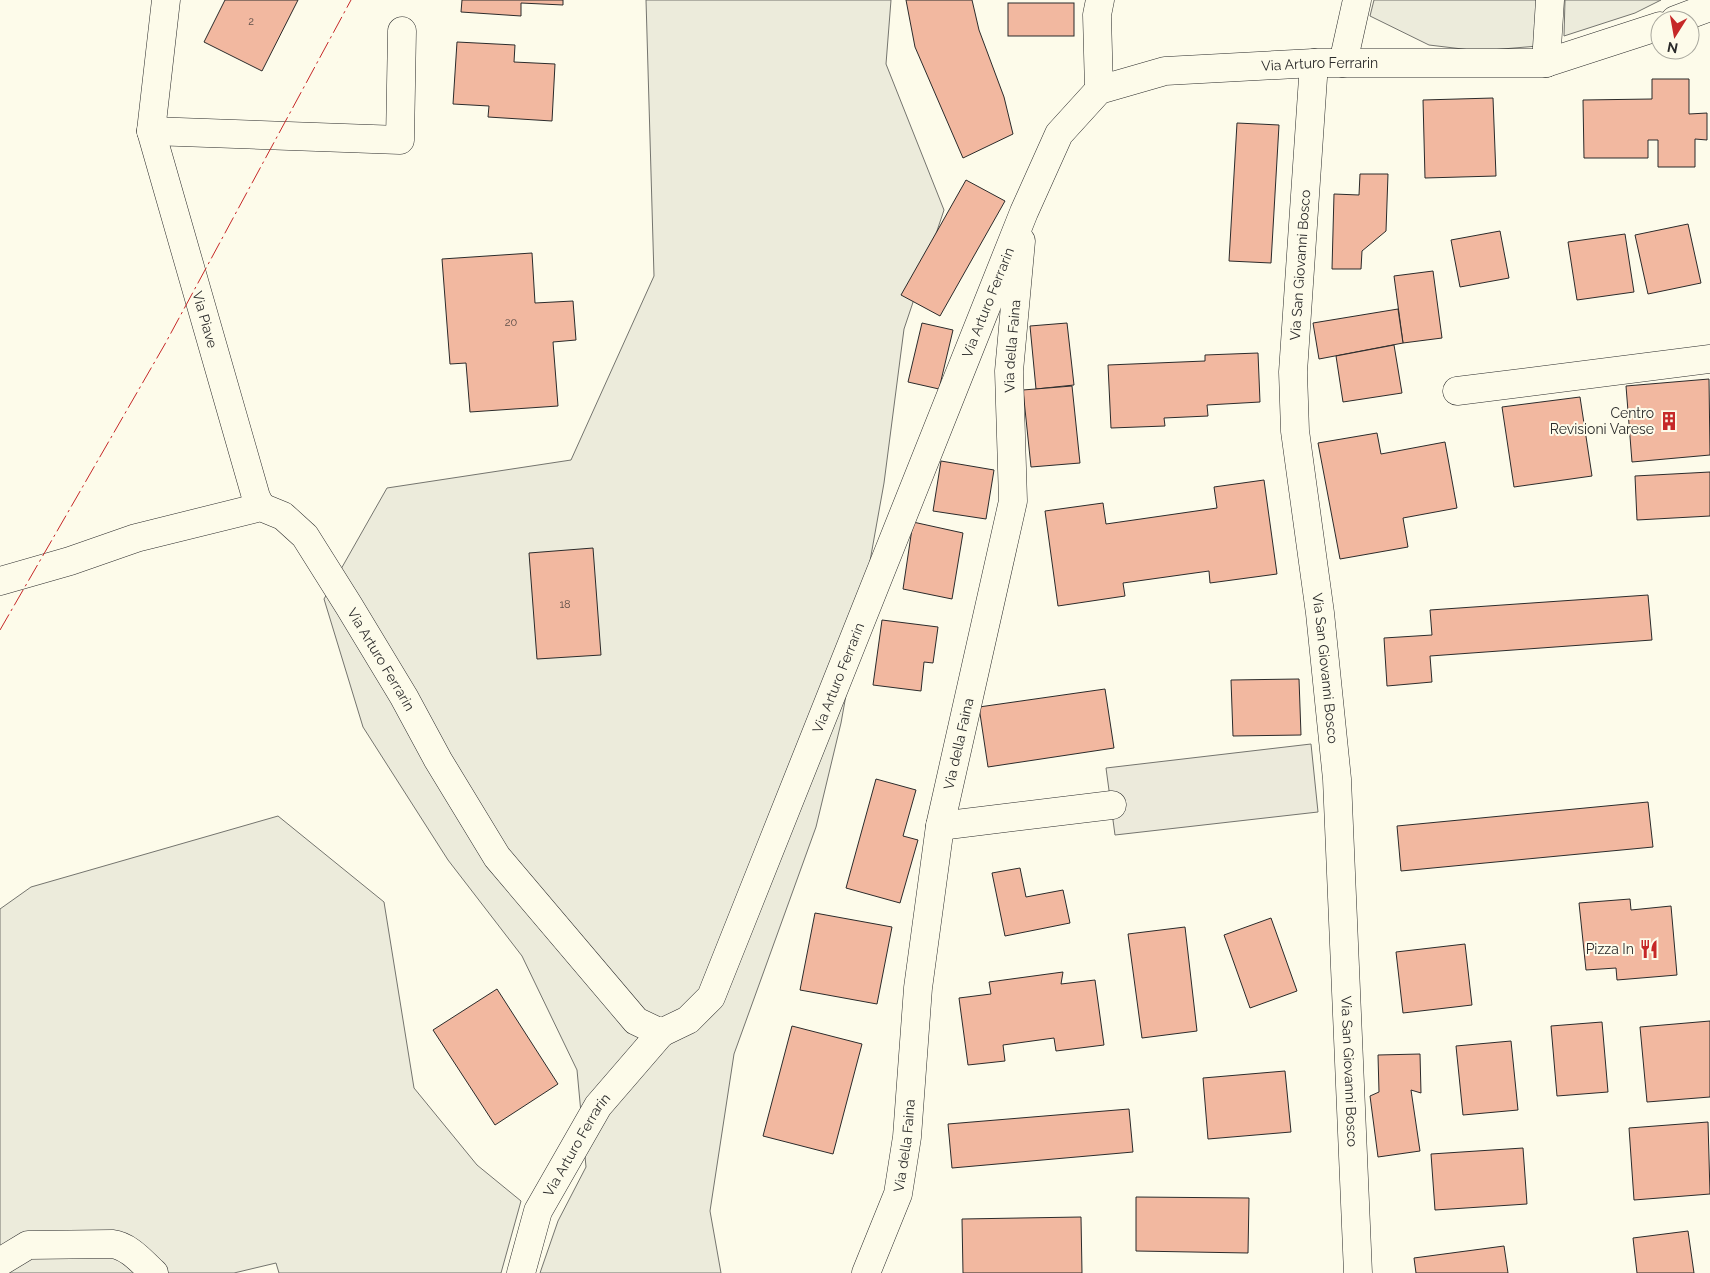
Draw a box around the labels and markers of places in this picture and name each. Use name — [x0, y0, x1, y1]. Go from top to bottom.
place label: Centro Revisioni Varese — [1550, 405, 1654, 437]
building icon: Centro Revisioni Varese — [1658, 410, 1680, 432]
restaurant icon: Pizza In — [1638, 938, 1660, 960]
place label: Pizza In — [1586, 941, 1634, 957]

